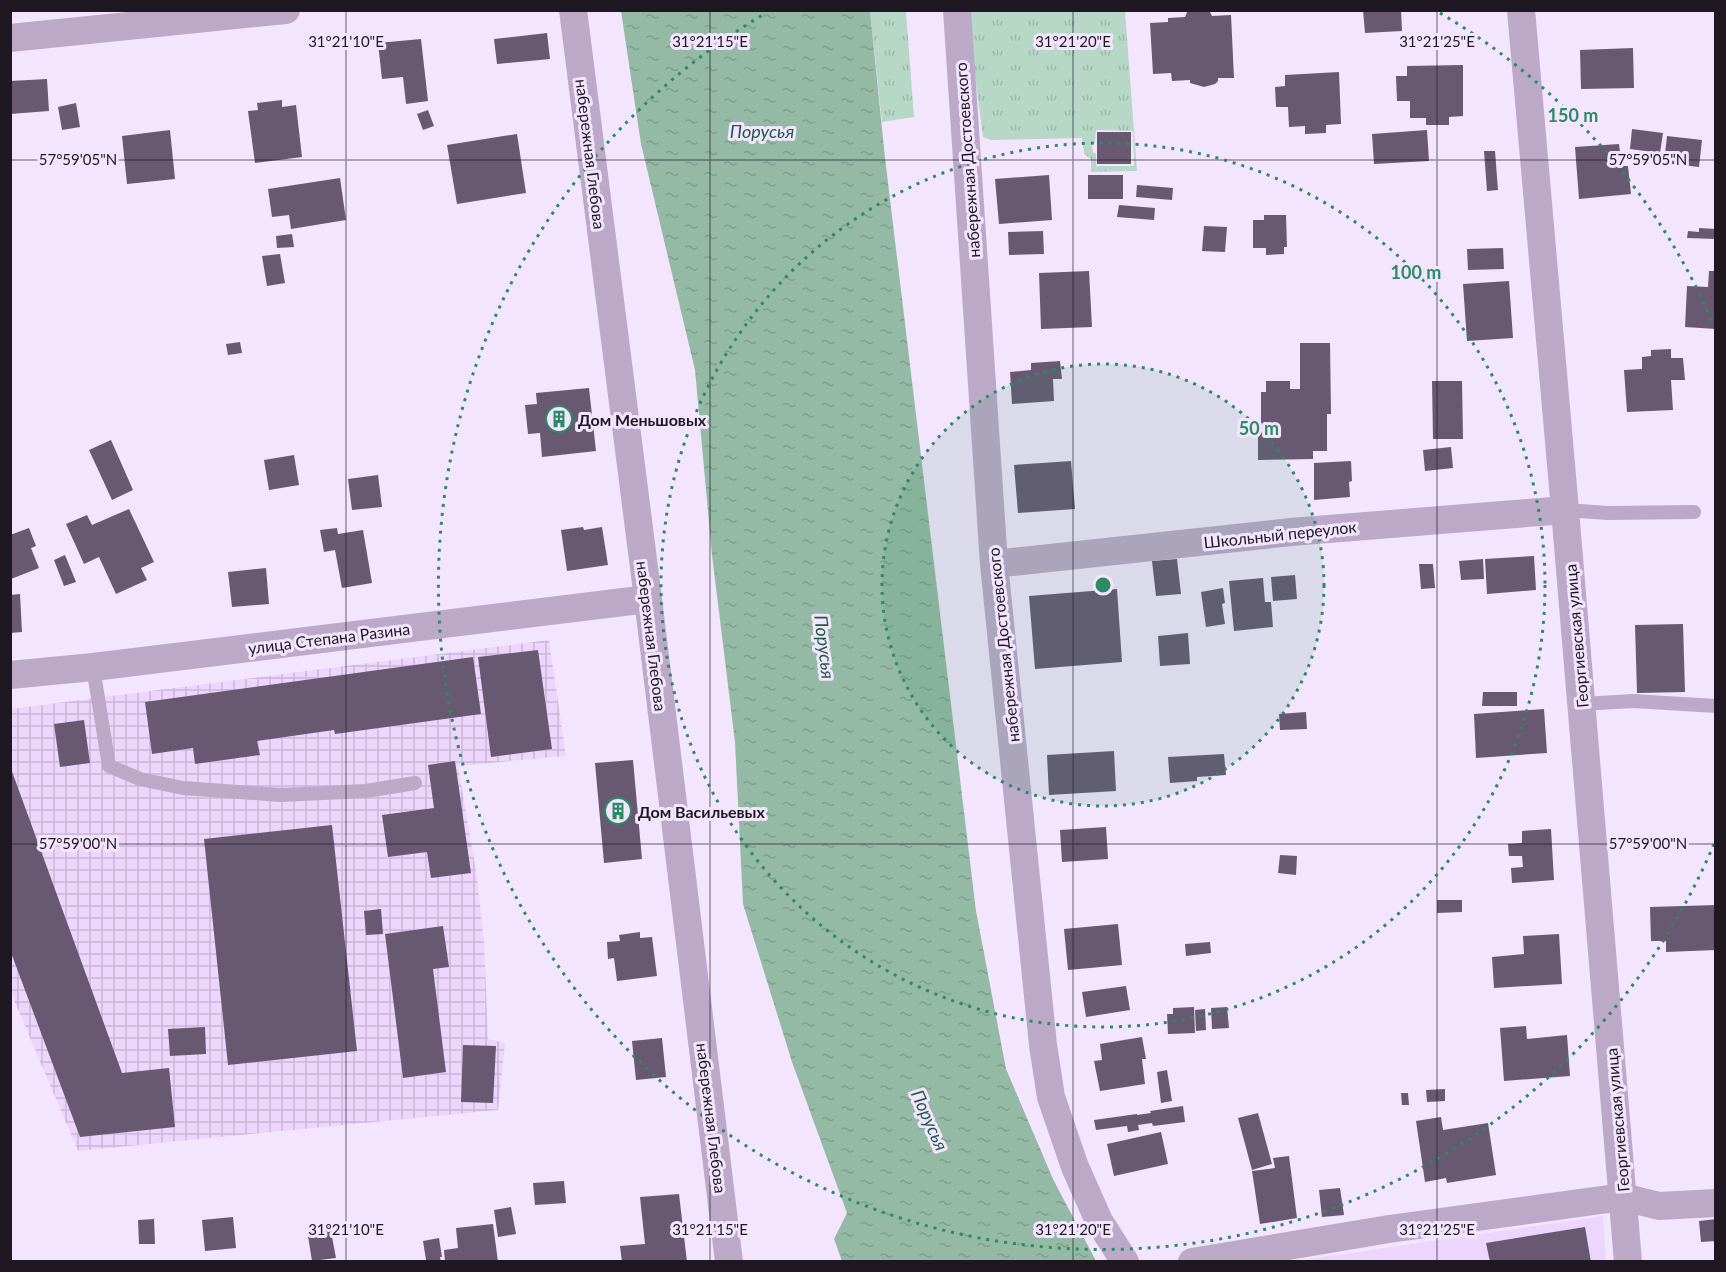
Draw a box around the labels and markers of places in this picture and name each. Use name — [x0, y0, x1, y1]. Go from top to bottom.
building icon: Дом Меньшовых — [544, 404, 574, 434]
place label: Дом Меньшовых — [578, 410, 707, 429]
centre of rings — [1093, 575, 1113, 595]
building icon: Дом Васильевых — [603, 796, 633, 826]
place label: Дом Васильевых — [638, 802, 765, 821]

